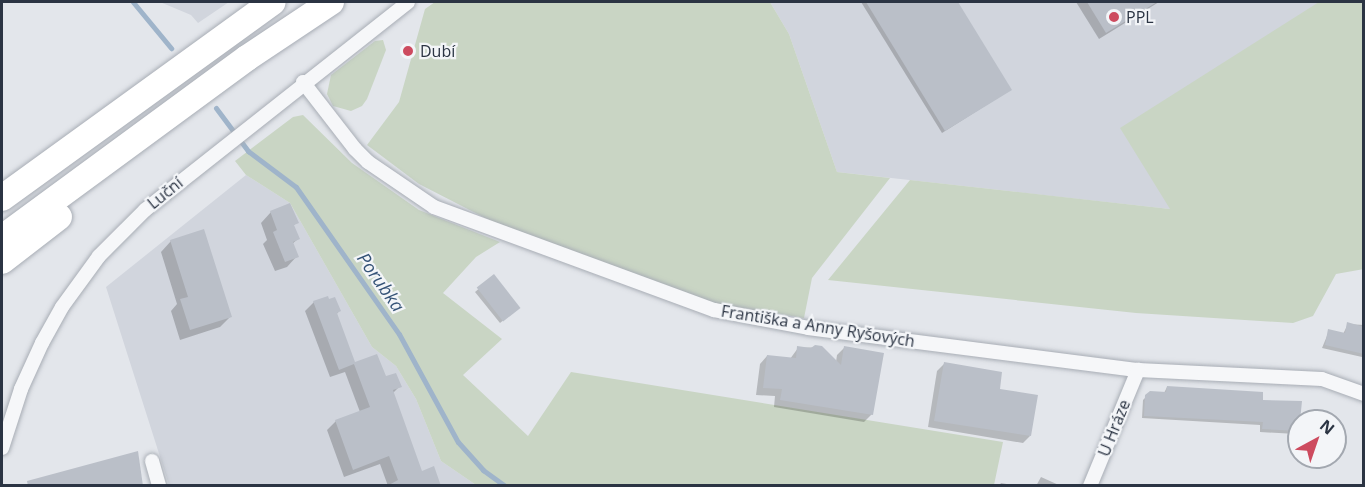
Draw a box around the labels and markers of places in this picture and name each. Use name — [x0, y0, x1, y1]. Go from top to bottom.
place label: PPL — [1126, 7, 1154, 27]
marker: PPL — [1107, 10, 1121, 24]
place label: Dubí — [420, 41, 455, 61]
marker: Dubí — [401, 44, 415, 58]

